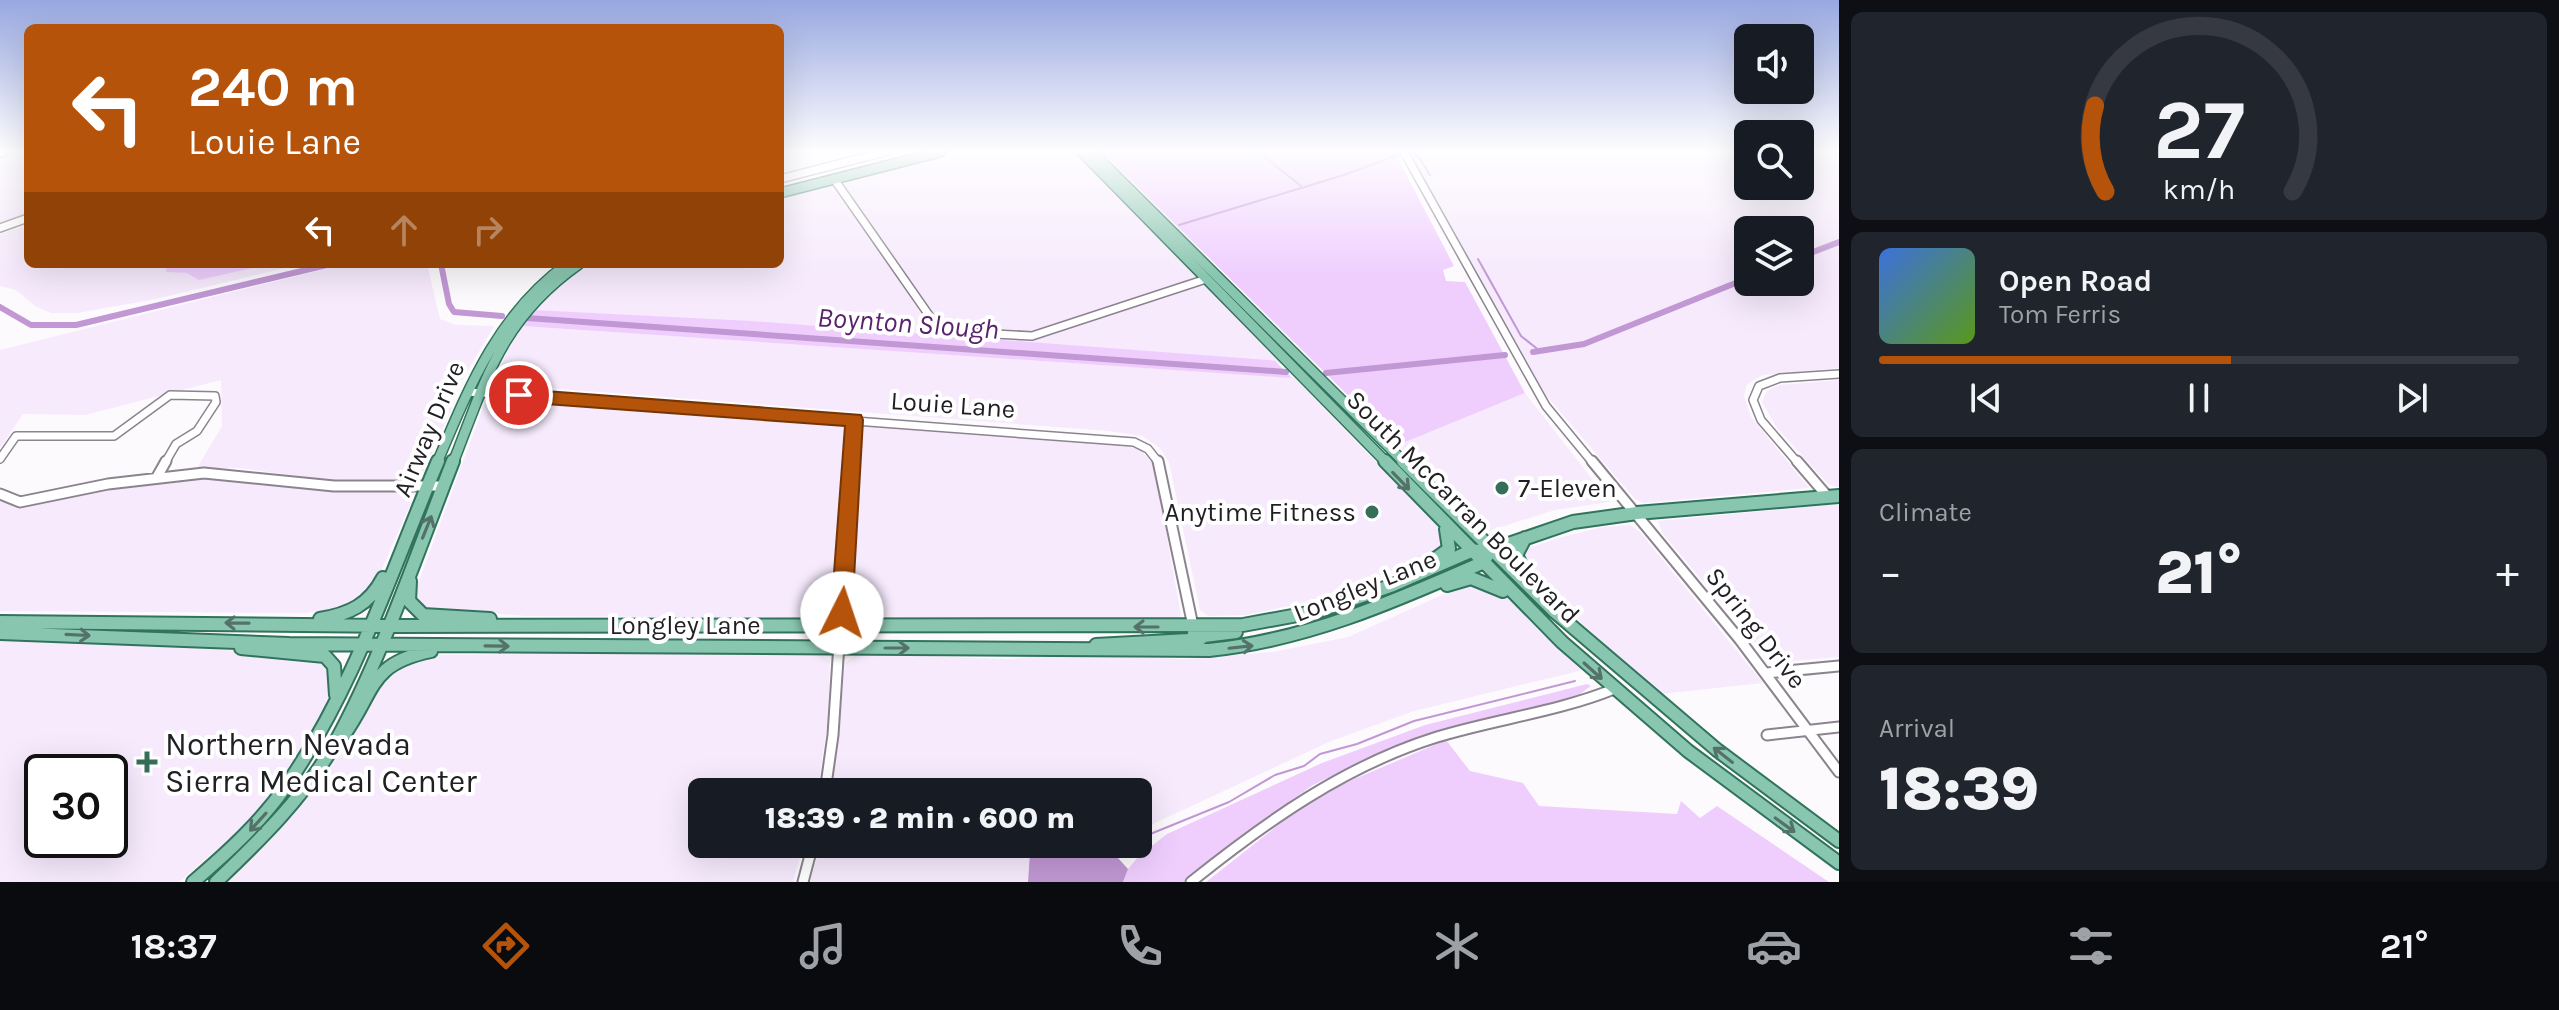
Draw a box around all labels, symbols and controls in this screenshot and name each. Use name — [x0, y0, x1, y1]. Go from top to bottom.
map controls — [1734, 24, 1814, 296]
button: sound — [1734, 24, 1814, 104]
text: 240 m — [188, 54, 358, 119]
icon: left — [56, 56, 160, 160]
text: 27 — [2153, 82, 2245, 179]
button: search — [1734, 120, 1814, 200]
text: Louie Lane — [188, 121, 361, 163]
text: km/h — [2163, 173, 2235, 206]
icon: left — [298, 208, 342, 252]
icon: ahead — [382, 208, 426, 252]
icon: right — [466, 208, 510, 252]
button: layers — [1734, 216, 1814, 296]
text: Open Road — [1999, 263, 2152, 299]
text: Tom Ferris — [1999, 299, 2121, 330]
water label: Boynton Slough — [816, 300, 1000, 346]
street label: Airway Drive — [387, 357, 471, 501]
pin — [485, 361, 553, 429]
icon: arrive — [497, 373, 541, 417]
icon: previous — [1964, 376, 2008, 420]
icon: pause — [2177, 376, 2221, 420]
icon: next — [2390, 376, 2434, 420]
street label: South McCarran Boulevard — [1340, 384, 1586, 630]
street label: Louie Lane — [890, 385, 1016, 425]
one-way arrow — [1391, 471, 1410, 490]
place label: 7-Eleven — [1518, 473, 1617, 504]
marker: 7-Eleven — [1493, 479, 1511, 497]
place label: Anytime Fitness — [1164, 497, 1356, 528]
text: Climate — [1879, 497, 1972, 528]
marker: Anytime Fitness — [1363, 503, 1381, 521]
one-way arrow — [421, 515, 435, 540]
text: 21° — [2155, 538, 2243, 608]
street label: Longley Lane — [1289, 543, 1441, 629]
text: − — [1879, 547, 1902, 598]
text: + — [2496, 547, 2519, 598]
street label: Spring Drive — [1699, 561, 1813, 695]
position arrow — [800, 571, 884, 655]
street label: Longley Lane — [609, 610, 761, 641]
one-way arrow — [224, 615, 251, 631]
one-way arrow — [1133, 619, 1160, 635]
one-way arrow — [64, 628, 91, 643]
one-way arrow — [483, 638, 510, 654]
one-way arrow — [1227, 639, 1254, 654]
one-way arrow — [883, 640, 910, 656]
one-way arrow — [1583, 661, 1603, 679]
text: Arrival — [1879, 713, 1955, 744]
place label: Northern Nevada Sierra Medical Center — [165, 726, 477, 800]
one-way arrow — [1713, 746, 1734, 763]
marker: Northern Nevada Sierra Medical Center — [136, 751, 158, 773]
speed limit sign: 30 — [24, 754, 128, 858]
text: 18:39 — [1879, 754, 2039, 824]
text: 18:39 · 2 min · 600 m — [765, 800, 1075, 836]
one-way arrow — [249, 811, 267, 831]
one-way arrow — [1773, 817, 1795, 833]
icon: directions — [478, 918, 534, 974]
icon: music — [795, 918, 851, 974]
icon: phone — [1112, 918, 1168, 974]
icon: climate — [1429, 918, 1485, 974]
icon: car — [1746, 918, 1802, 974]
icon: filters — [2063, 918, 2119, 974]
text: 18:37 — [131, 925, 217, 967]
text: 21° — [2380, 925, 2428, 967]

